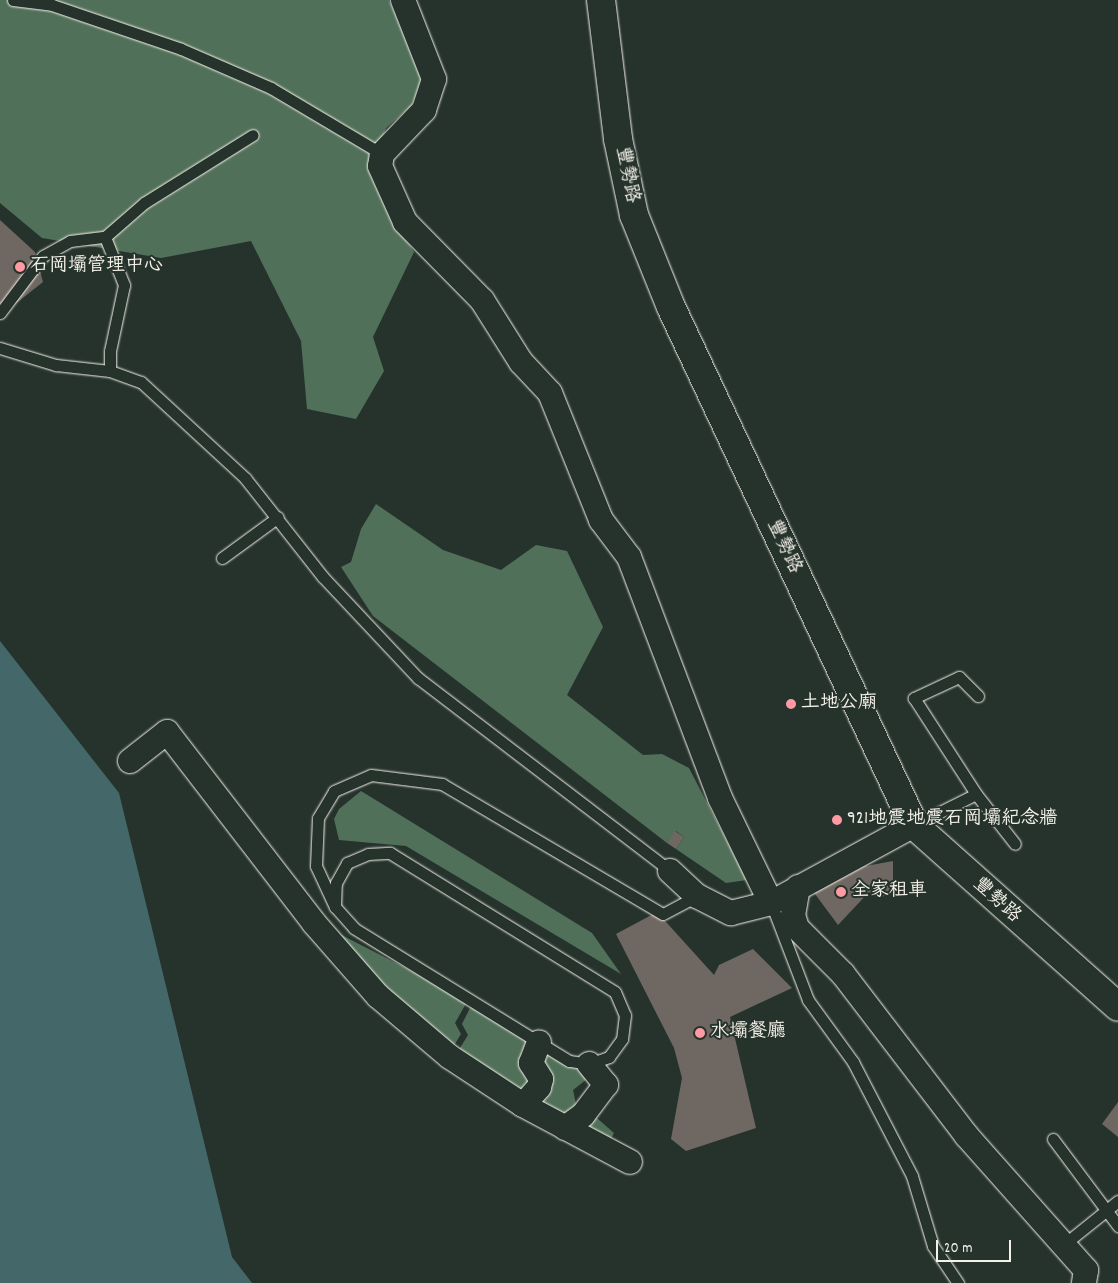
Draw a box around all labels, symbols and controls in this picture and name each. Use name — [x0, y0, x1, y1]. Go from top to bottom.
street label: 豐勢路 — [609, 145, 643, 205]
place label: 石岡壩管理中心 — [30, 256, 163, 278]
marker: 石岡壩管理中心 — [14, 261, 26, 273]
street label: 豐勢路 — [761, 516, 805, 578]
place label: 土地公廟 — [801, 693, 877, 715]
marker: 土地公廟 — [785, 698, 797, 710]
place label: 921地震地震石岡壩紀念牆 — [847, 809, 1058, 831]
marker: 921地震地震石岡壩紀念牆 — [831, 814, 843, 826]
street label: 豐勢路 — [967, 873, 1025, 929]
place label: 全家租車 — [851, 881, 927, 903]
marker: 全家租車 — [835, 886, 847, 898]
place label: 水壩餐廳 — [710, 1022, 786, 1044]
marker: 水壩餐廳 — [694, 1027, 706, 1039]
scale bar — [938, 1230, 1013, 1262]
text: 20 m — [944, 1238, 972, 1260]

